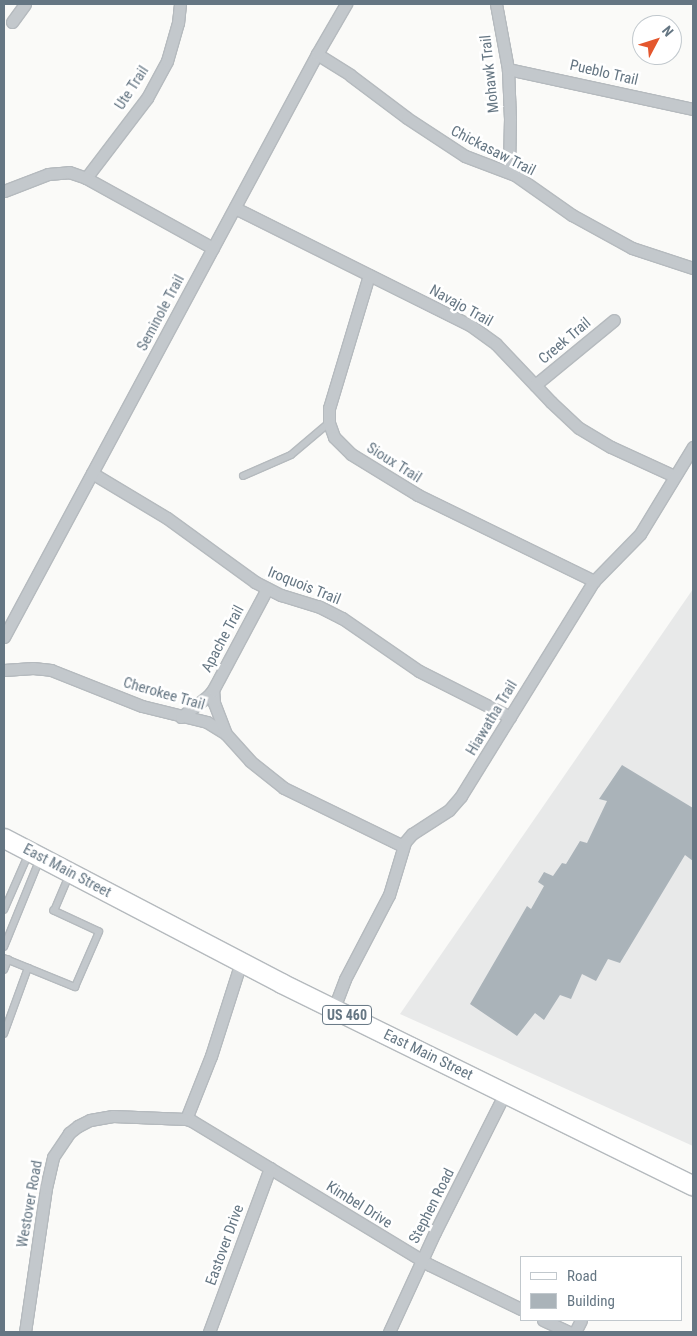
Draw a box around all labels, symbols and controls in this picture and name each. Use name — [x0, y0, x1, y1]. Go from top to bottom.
north arrow — [632, 15, 682, 65]
text: N — [659, 23, 677, 39]
street label: Mohawk Trail — [477, 34, 503, 114]
street label: Pueblo Trail — [568, 56, 640, 90]
street label: Ute Trail — [111, 63, 153, 113]
street label: Chickasaw Trail — [448, 122, 538, 180]
street label: Seminole Trail — [133, 272, 189, 354]
street label: Navajo Trail — [426, 281, 496, 331]
street label: Creek Trail — [535, 314, 595, 368]
street label: Sioux Trail — [363, 439, 425, 487]
street label: Iroquois Trail — [265, 563, 343, 609]
street label: Apache Trail — [198, 602, 248, 676]
street label: Cherokee Trail — [121, 674, 207, 714]
street label: Hiawatha Trail — [462, 677, 522, 759]
street label: East Main Street — [20, 840, 114, 902]
road number: US 460 — [322, 1004, 372, 1026]
street label: East Main Street — [380, 1026, 476, 1084]
street label: Westover Road — [13, 1159, 47, 1249]
street label: Stephen Road — [405, 1165, 459, 1247]
street label: Kimbel Drive — [323, 1178, 395, 1232]
street label: Eastover Drive — [202, 1202, 248, 1288]
legend — [520, 1256, 682, 1321]
text: Road — [567, 1267, 597, 1285]
text: Building — [567, 1292, 615, 1310]

